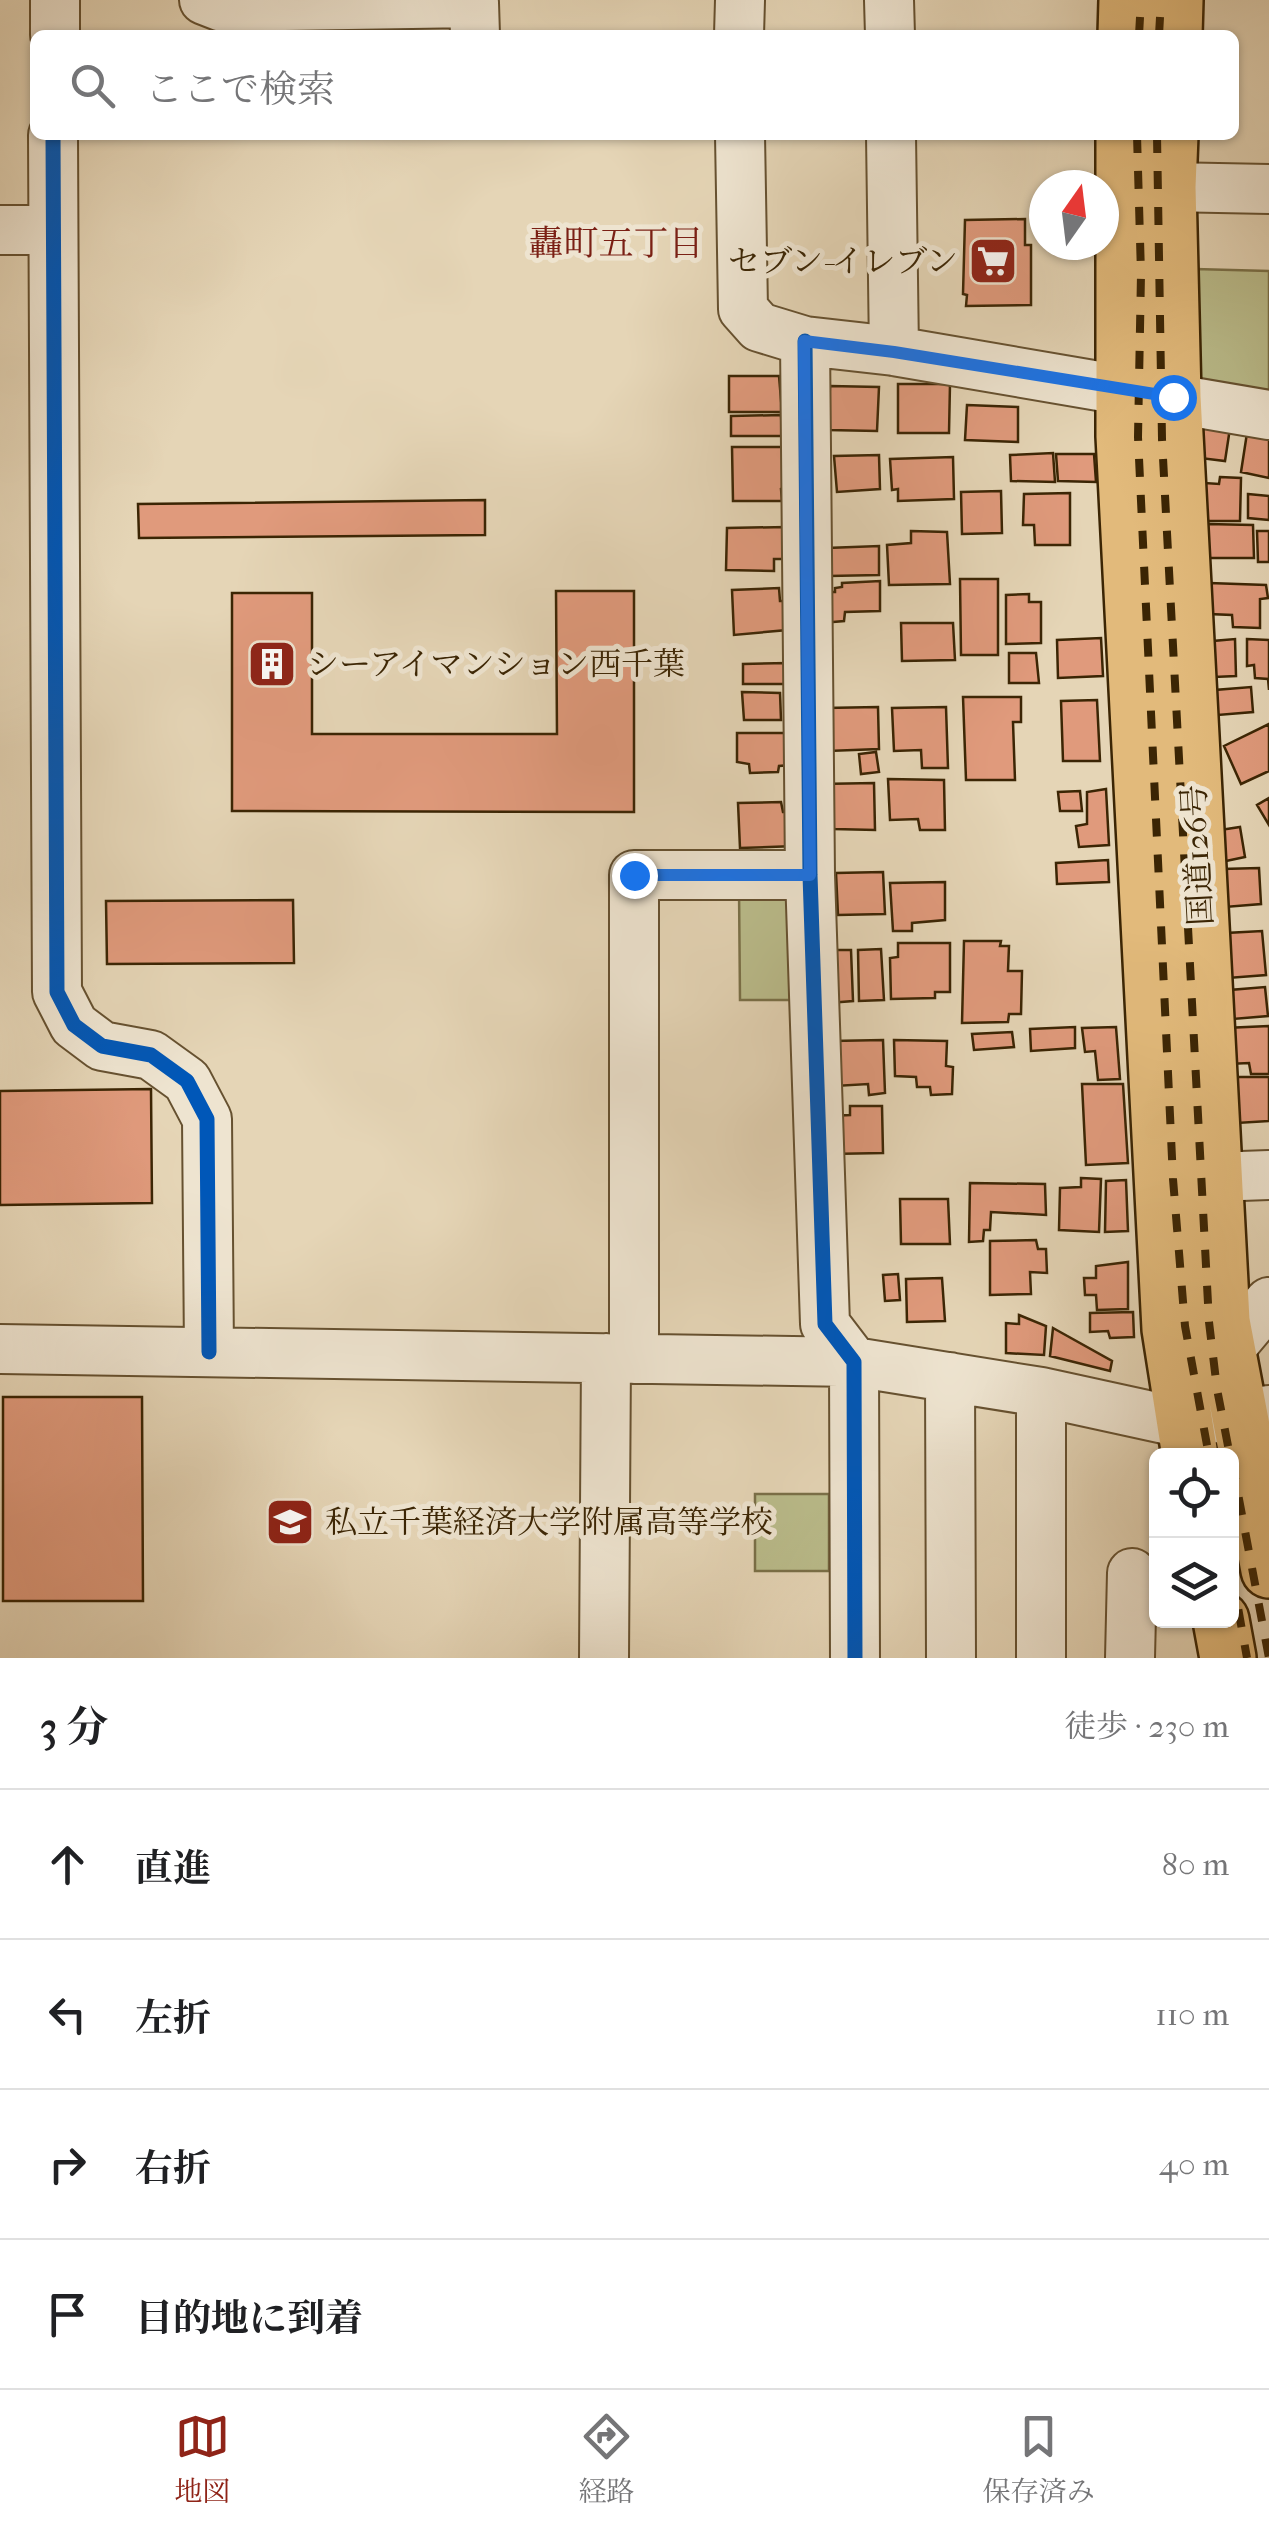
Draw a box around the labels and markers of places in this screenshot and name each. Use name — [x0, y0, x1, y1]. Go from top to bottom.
supermarket icon: セブン-イレブン — [967, 235, 1019, 287]
place label: セブン-イレブン — [728, 243, 958, 280]
building icon: シーアイマンション西千葉 — [246, 638, 298, 690]
place label: シーアイマンション西千葉 — [307, 646, 685, 683]
school or university icon: 私立千葉経済大学附属高等学校 — [264, 1496, 316, 1548]
place label: 私立千葉経済大学附属高等学校 — [325, 1504, 773, 1541]

